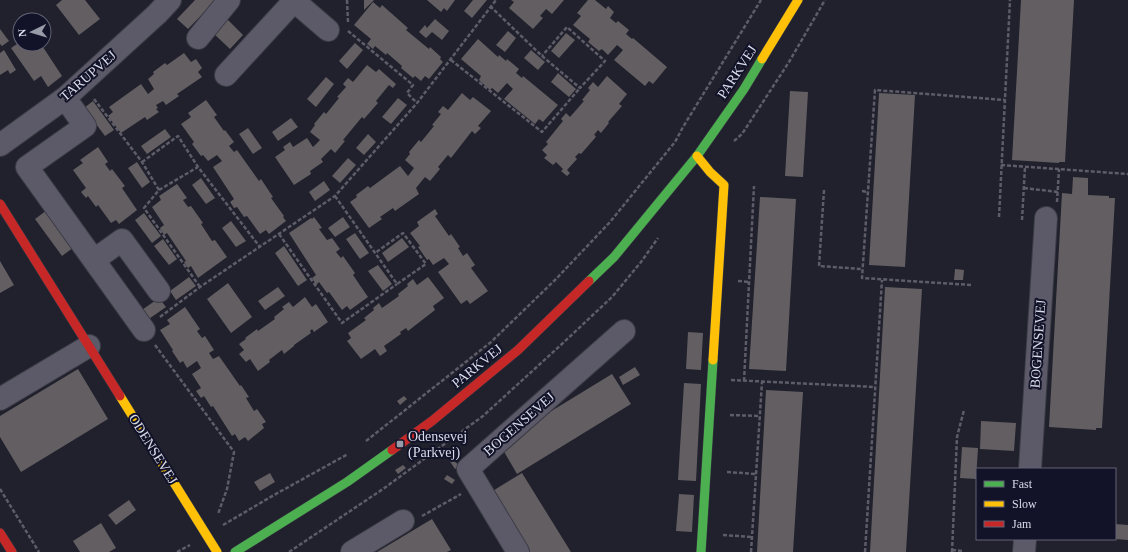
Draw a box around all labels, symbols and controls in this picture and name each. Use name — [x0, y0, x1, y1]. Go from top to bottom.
north arrow — [12, 12, 52, 52]
text: N — [16, 28, 28, 37]
street label: PARKVEJ — [714, 42, 760, 101]
street label: TARUPVEJ — [57, 47, 119, 104]
street label: BOGENSEVEJ — [1027, 299, 1049, 389]
street label: PARKVEJ — [449, 341, 506, 391]
street label: BOGENSEVEJ — [481, 389, 558, 459]
street label: ODENSEVEJ — [126, 411, 181, 487]
place label: Odensevej (Parkvej) — [408, 429, 467, 461]
marker: Odensevej (Parkvej) — [395, 439, 405, 449]
legend — [976, 468, 1116, 540]
text: Fast — [1012, 477, 1033, 491]
text: Slow — [1012, 497, 1037, 511]
text: Jam — [1012, 517, 1032, 531]

